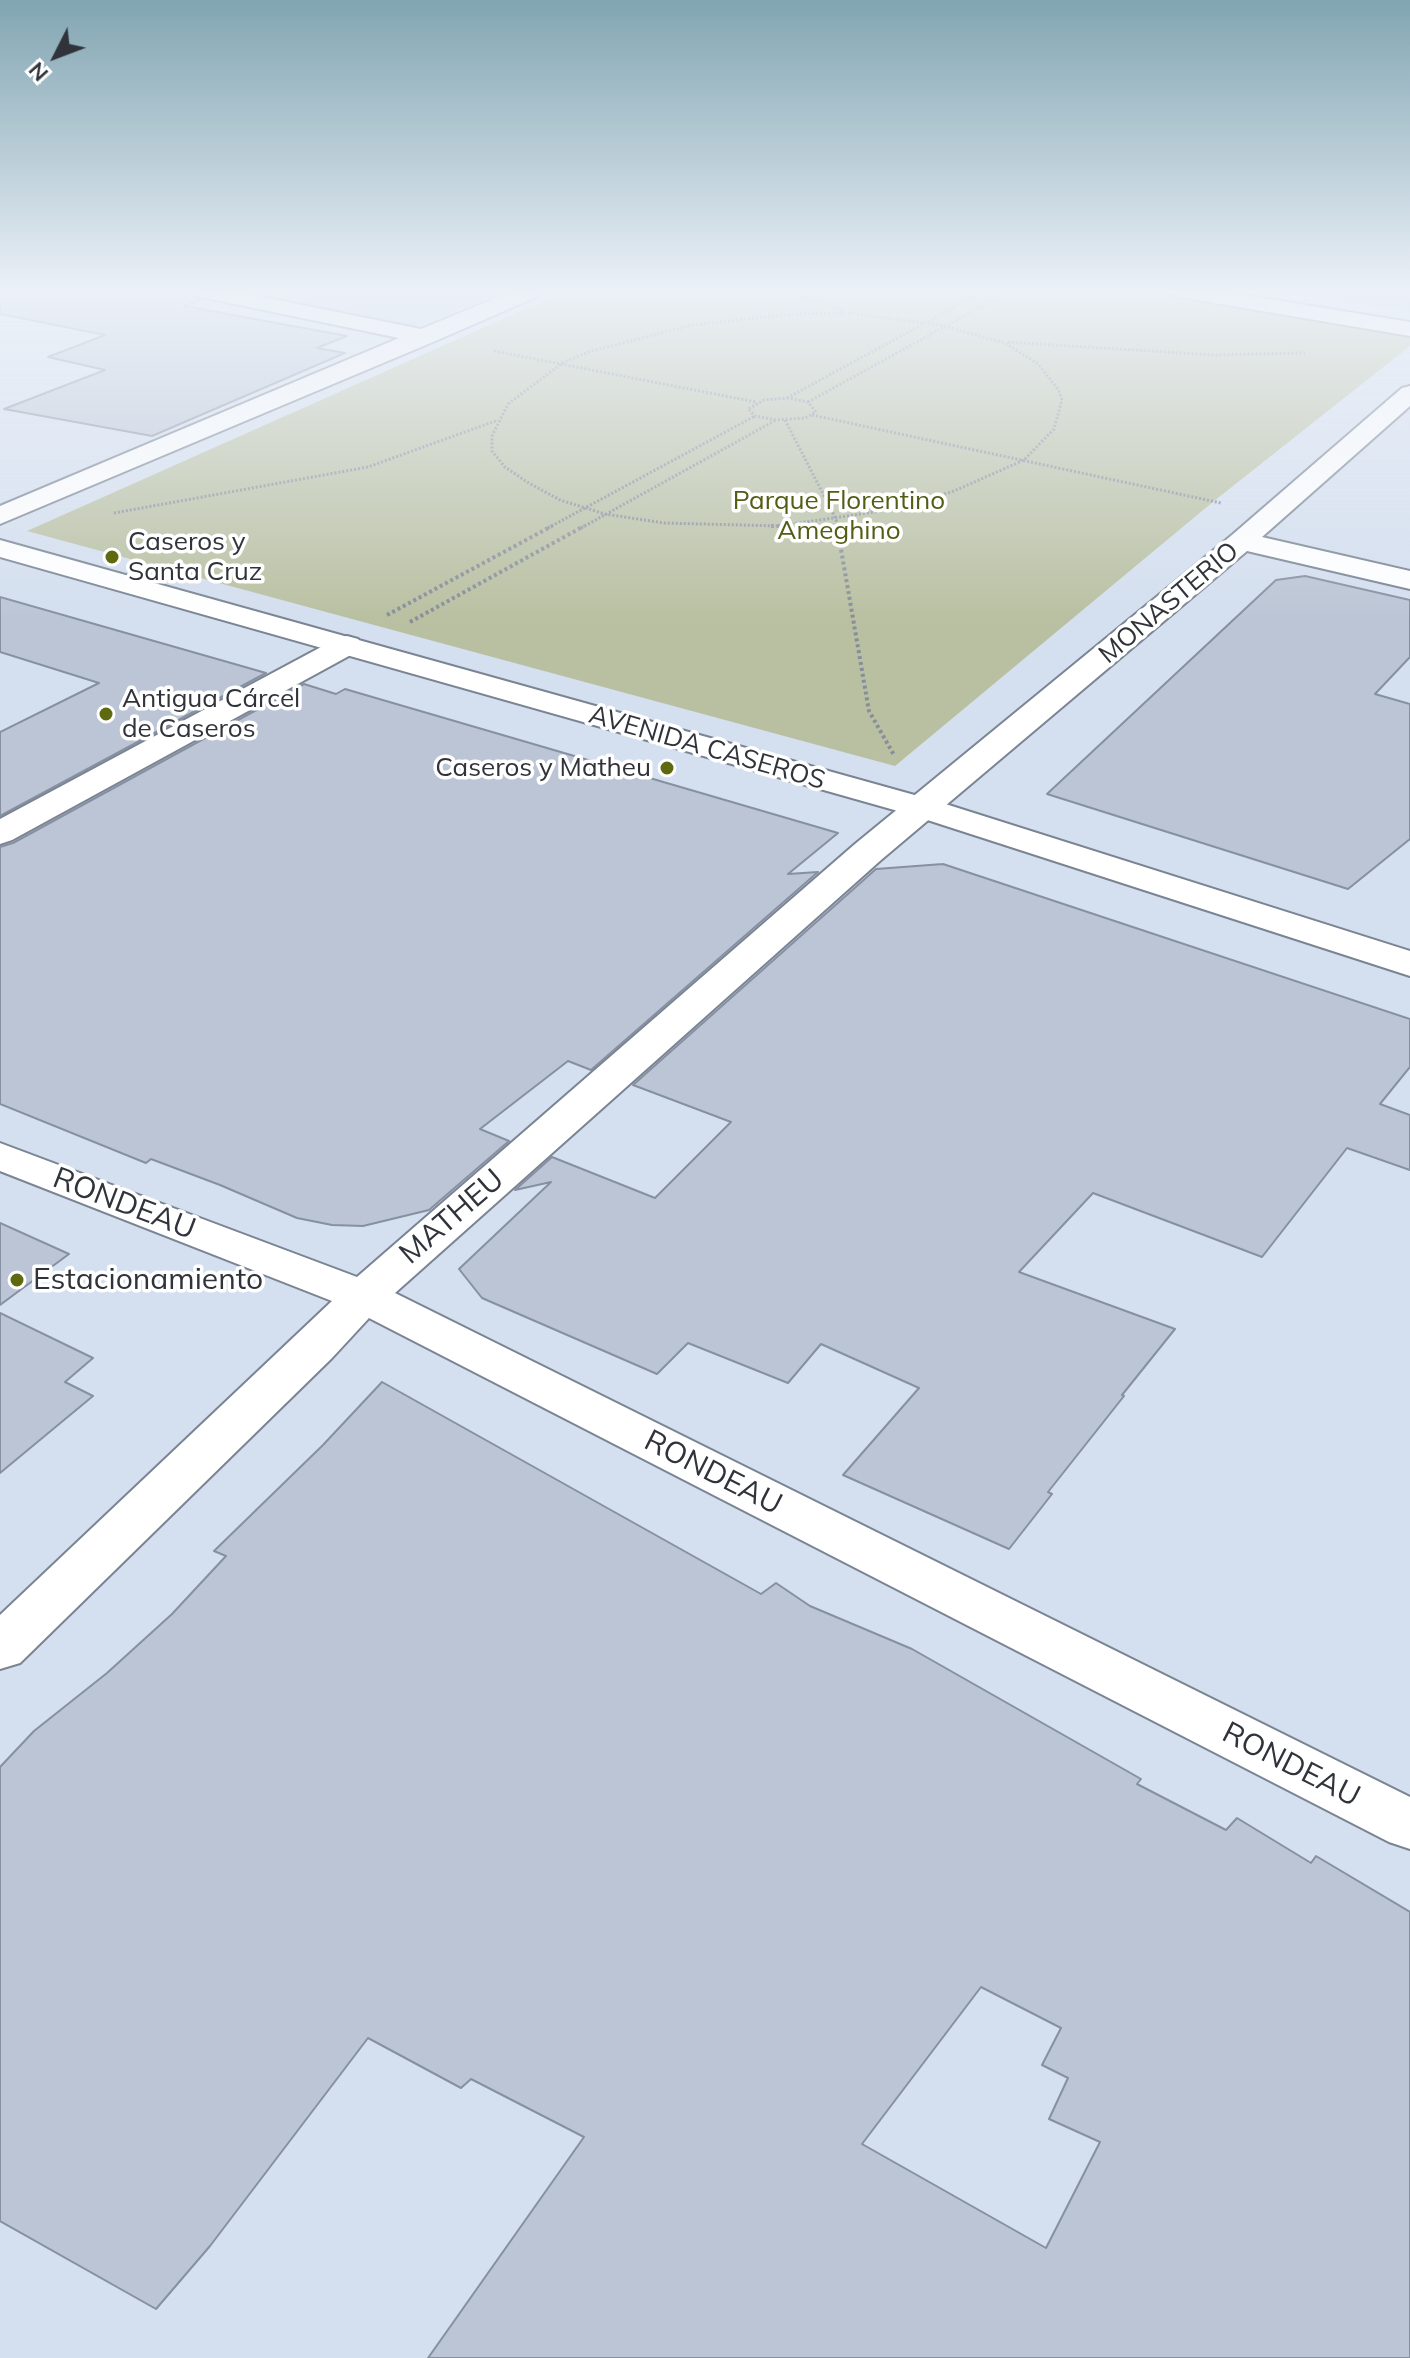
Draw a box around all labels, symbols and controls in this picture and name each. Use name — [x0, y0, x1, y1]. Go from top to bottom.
north arrow — [16, 16, 96, 96]
text: N — [22, 57, 54, 88]
park label: Parque Florentino Ameghino — [733, 485, 945, 546]
place label: Caseros y Santa Cruz — [128, 526, 262, 588]
street label: MONASTERIO — [1093, 536, 1245, 670]
marker: Caseros y Santa Cruz — [103, 548, 121, 566]
place label: Antigua Cárcel de Caseros — [122, 683, 300, 744]
street label: AVENIDA CASEROS — [585, 699, 829, 797]
marker: Antigua Cárcel de Caseros — [97, 705, 115, 723]
place label: Caseros y Matheu — [435, 752, 651, 784]
marker: Caseros y Matheu — [658, 759, 676, 777]
street label: RONDEAU — [48, 1160, 200, 1248]
street label: MATHEU — [393, 1162, 511, 1272]
place label: Estacionamiento — [33, 1262, 263, 1298]
marker: Estacionamiento — [8, 1271, 26, 1289]
street label: RONDEAU — [638, 1423, 788, 1523]
street label: RONDEAU — [1216, 1715, 1366, 1815]

